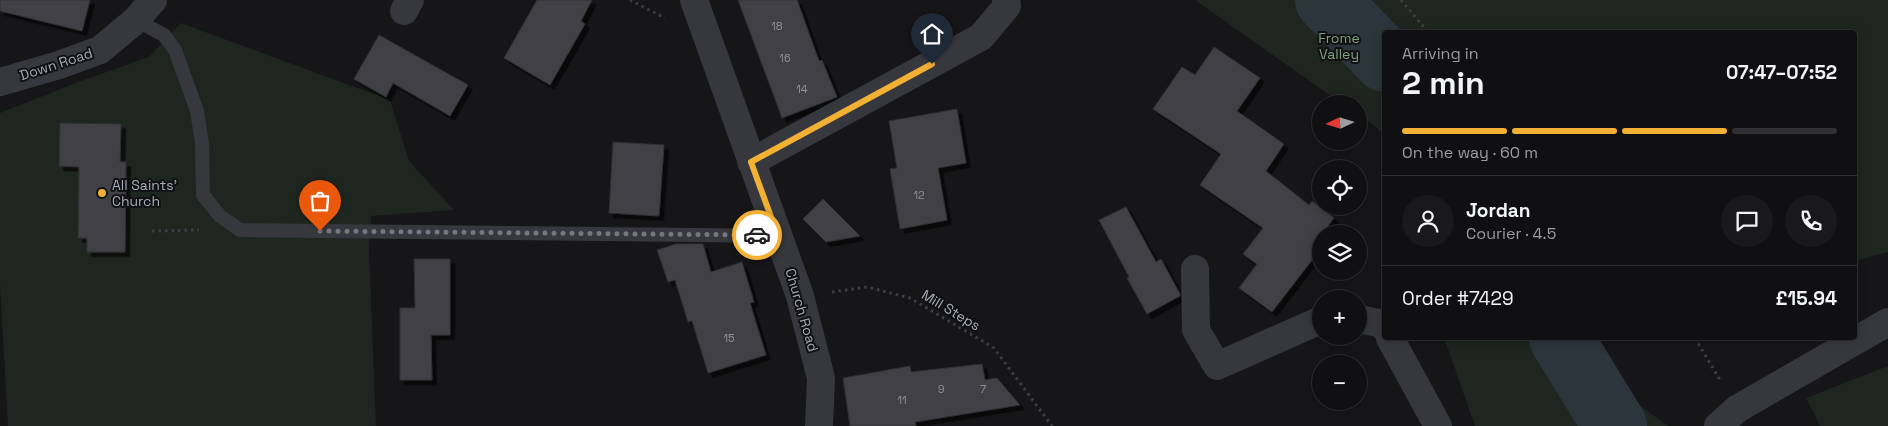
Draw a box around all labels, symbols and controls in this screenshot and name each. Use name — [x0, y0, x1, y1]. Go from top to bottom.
pin — [911, 13, 953, 64]
house number: 18 — [771, 19, 783, 33]
icon: home — [918, 20, 946, 48]
park label: Frome Valley — [1318, 29, 1360, 63]
text: Arriving in — [1402, 43, 1479, 64]
street label: Down Road — [17, 44, 95, 84]
house number: 16 — [779, 51, 791, 65]
text: 07:47–07:52 — [1726, 60, 1837, 85]
text: 2 min — [1402, 63, 1485, 103]
house number: 14 — [796, 82, 808, 96]
north arrow — [1312, 95, 1368, 150]
map controls — [1312, 95, 1367, 410]
text: On the way · 60 m — [1402, 142, 1538, 163]
button: locate — [1312, 160, 1367, 215]
place label: All Saints' Church — [112, 176, 177, 210]
pin — [299, 180, 341, 231]
marker: All Saints' Church — [96, 187, 108, 199]
icon: bag — [306, 187, 334, 215]
house number: 12 — [913, 188, 925, 202]
button: person — [1402, 195, 1454, 247]
button: chat — [1721, 195, 1773, 247]
button: phone — [1785, 195, 1837, 247]
text: Jordan — [1466, 198, 1531, 223]
courier — [732, 210, 782, 260]
icon: car — [743, 221, 771, 249]
text: Courier · 4.5 — [1466, 223, 1556, 244]
button: layers — [1312, 225, 1367, 280]
street label: Church Road — [782, 266, 822, 354]
street label: Mill Steps — [918, 285, 984, 335]
text: Order #7429 — [1402, 286, 1514, 311]
text: £15.94 — [1775, 286, 1837, 311]
button: + — [1312, 290, 1367, 345]
house number: 15 — [723, 331, 735, 345]
button: − — [1312, 355, 1367, 410]
house number: 9 — [938, 382, 945, 396]
house number: 7 — [980, 382, 986, 396]
house number: 11 — [897, 393, 907, 407]

